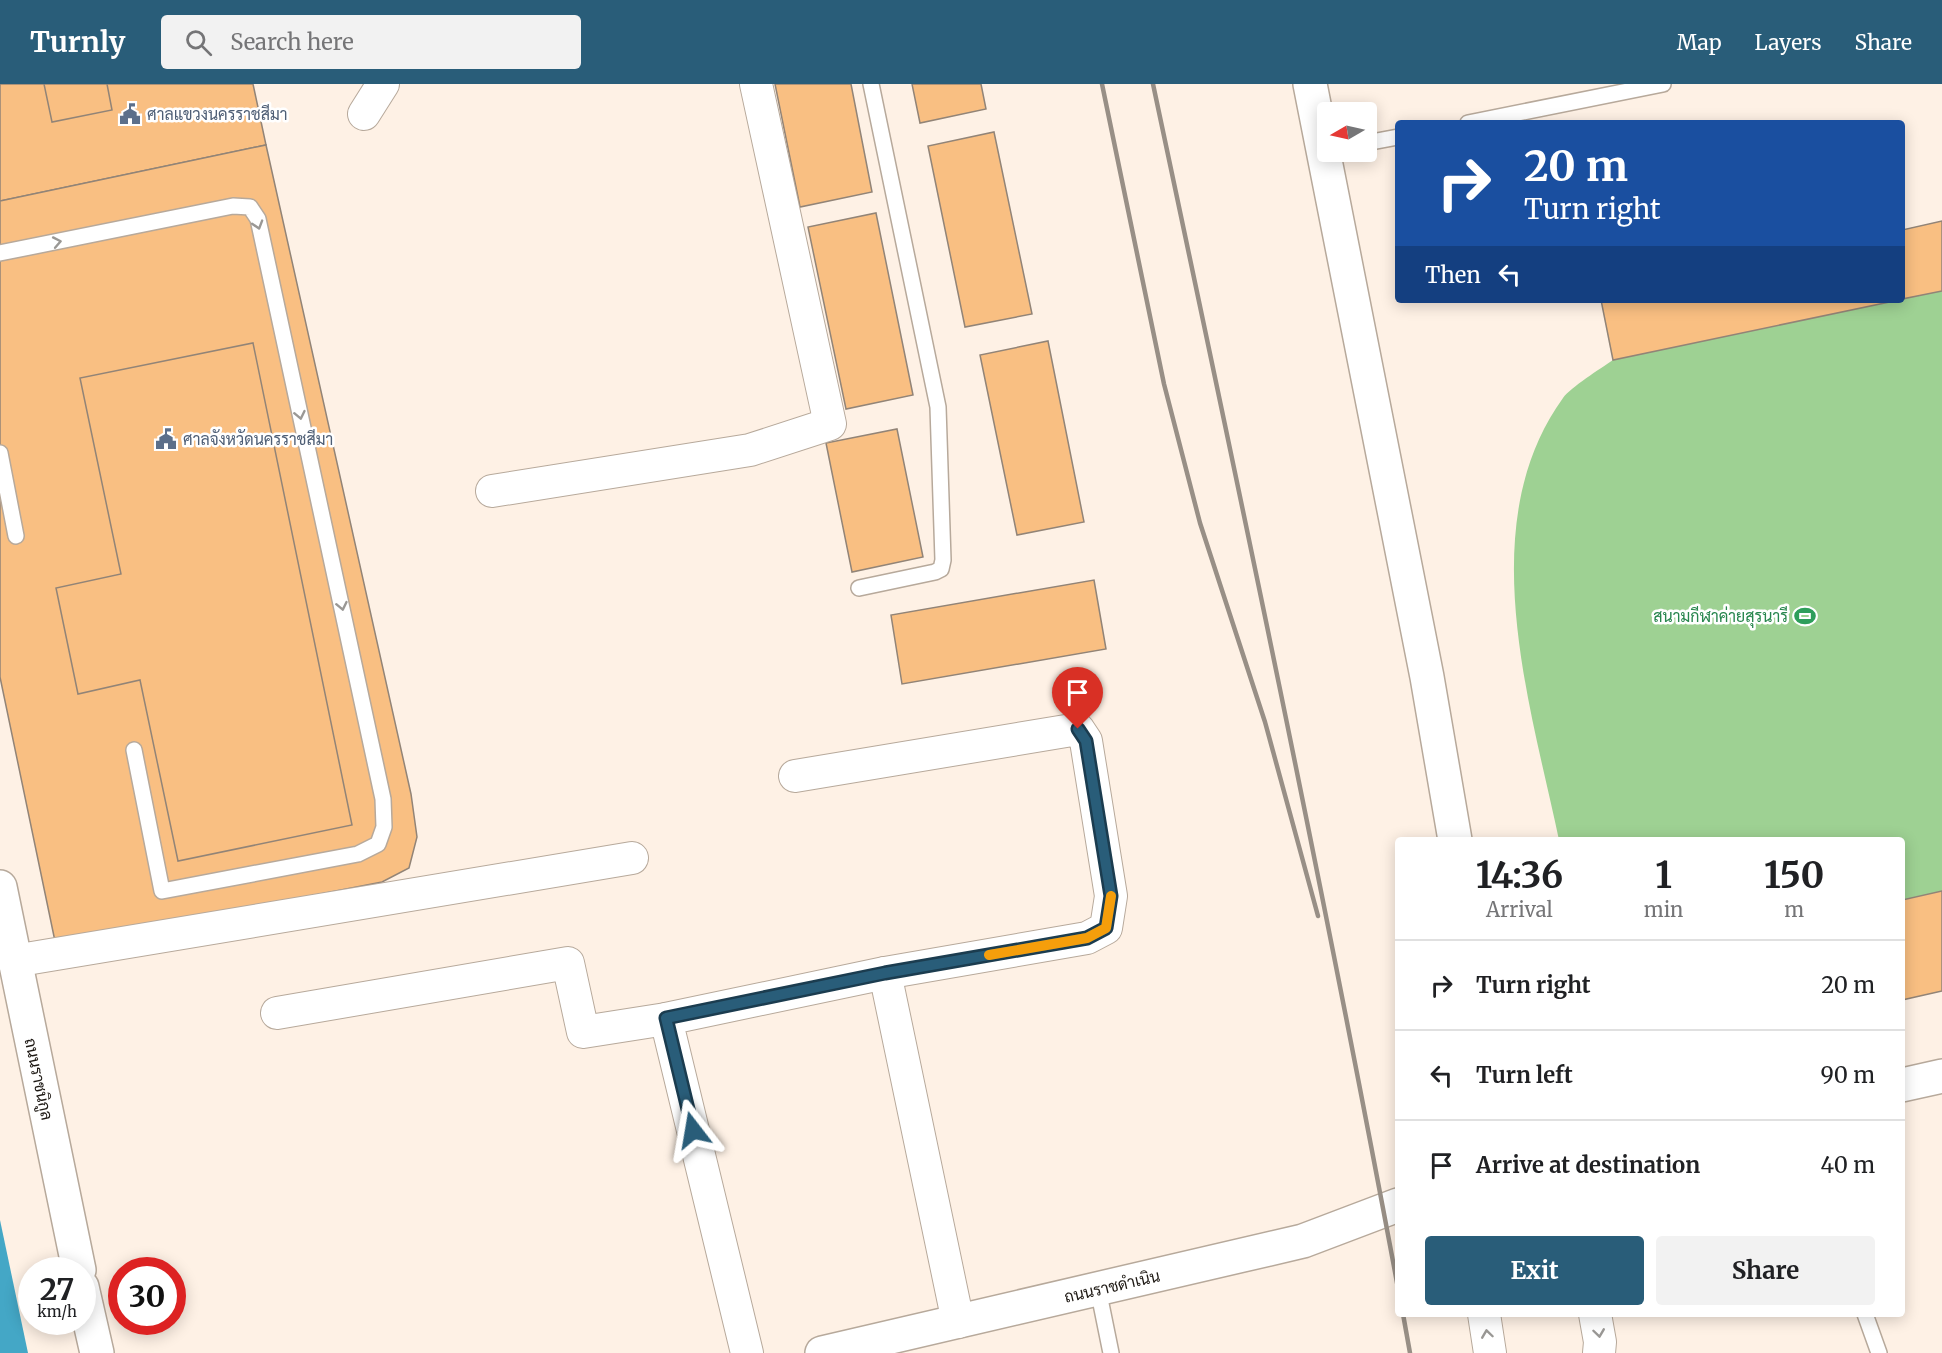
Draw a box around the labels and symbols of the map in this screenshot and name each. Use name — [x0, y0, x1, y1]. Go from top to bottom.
public building icon: ศาลแขวงนครราชสีมา — [118, 102, 142, 126]
north arrow — [1317, 102, 1377, 162]
place label: ศาลแขวงนครราชสีมา — [147, 103, 288, 124]
one-way arrow — [251, 219, 263, 230]
one-way arrow — [52, 236, 62, 249]
one-way arrow — [293, 410, 306, 420]
public building icon: ศาลจังหวัดนครราชสีมา — [154, 427, 178, 451]
place label: ศาลจังหวัดนครราชสีมา — [183, 428, 333, 449]
one-way arrow — [334, 600, 347, 610]
sports icon: สนามกีฬาค่ายสุรนารี — [1793, 604, 1817, 628]
place label: สนามกีฬาค่ายสุรนารี — [1653, 605, 1788, 628]
pin — [1052, 667, 1103, 729]
street label: ถนนราชนิกูล — [19, 1036, 57, 1122]
position arrow — [661, 1098, 725, 1162]
speed limit sign: 30 — [108, 1257, 186, 1335]
street label: ถนนราชดำเนิน — [1062, 1265, 1162, 1307]
one-way arrow — [1481, 1329, 1494, 1339]
one-way arrow — [1592, 1329, 1604, 1338]

